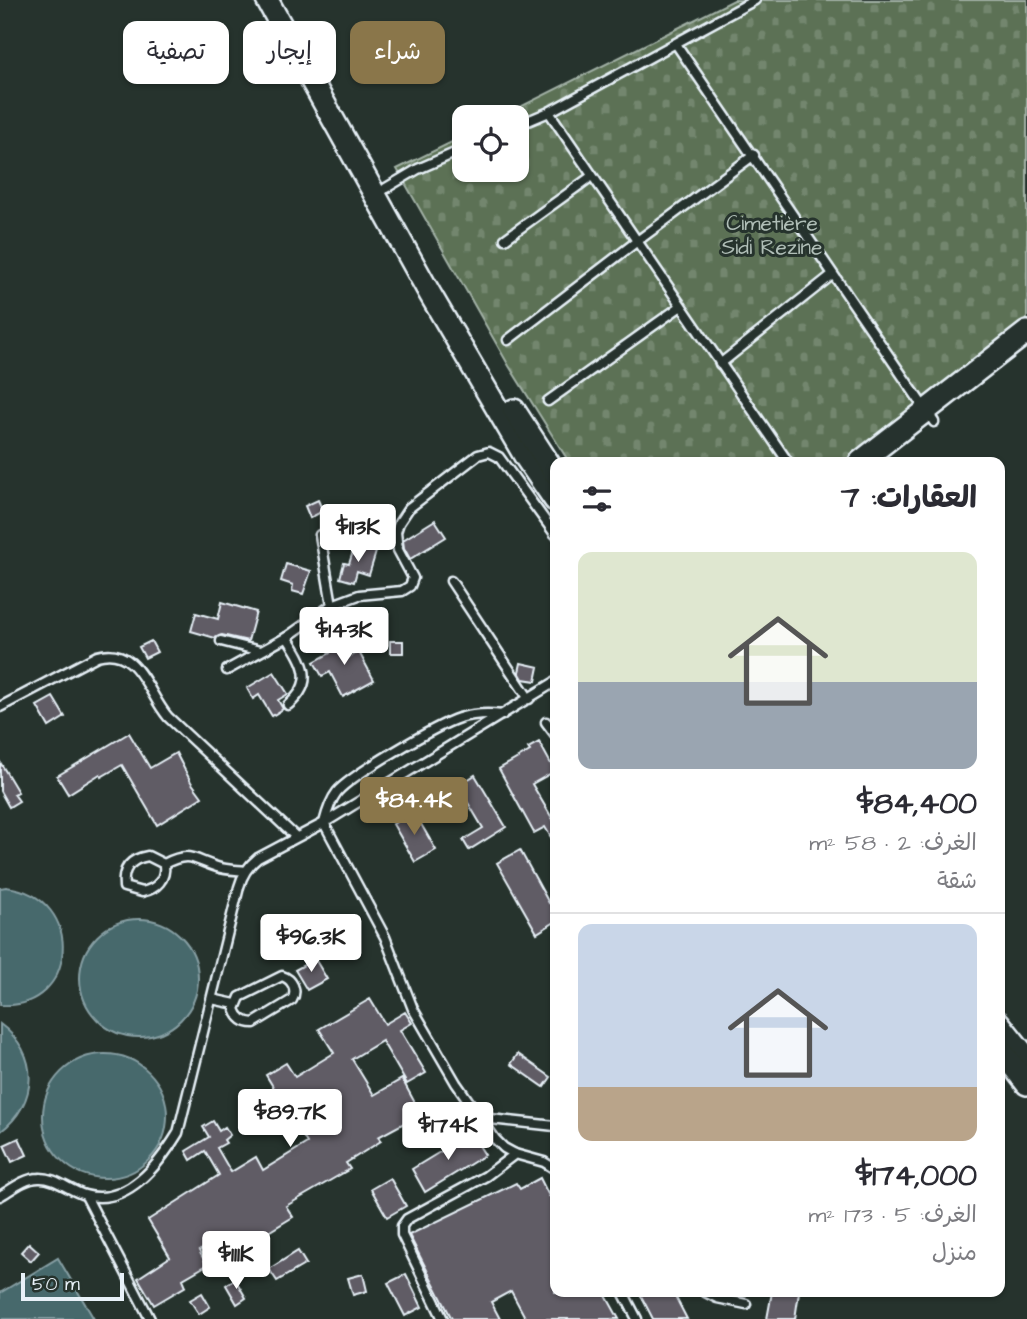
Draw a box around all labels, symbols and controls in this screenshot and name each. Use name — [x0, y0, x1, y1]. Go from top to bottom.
chip: تصفية — [123, 21, 229, 84]
chip: إيجار — [243, 21, 336, 84]
chip: شراء — [350, 21, 445, 84]
map controls — [452, 105, 529, 182]
button: locate — [452, 105, 529, 182]
park label: Cimetière Sidi Rezine — [722, 209, 822, 262]
text: العقارات: 7 — [841, 477, 977, 519]
icon: filters — [578, 480, 616, 518]
pin: $113K — [309, 504, 407, 564]
text: $113K — [336, 511, 380, 543]
icon: home — [715, 598, 841, 724]
pin: $143K — [295, 608, 393, 667]
text: $143K — [315, 614, 373, 646]
pin: $84.4K — [357, 778, 471, 837]
text: $84,400 — [857, 783, 977, 825]
text: $84.4K — [376, 784, 452, 816]
text: الغرف: 2 · 58 m² — [809, 827, 977, 859]
text: شقة — [937, 865, 977, 897]
pin: $96.3K — [254, 914, 368, 974]
text: $96.3K — [276, 921, 346, 953]
icon: home — [715, 970, 841, 1096]
pin: $89.7K — [233, 1090, 347, 1149]
text: $89.7K — [254, 1096, 326, 1128]
pin: $174K — [399, 1102, 497, 1162]
text: $174K — [418, 1109, 478, 1141]
text: $174,000 — [855, 1155, 977, 1197]
text: الغرف: 5 · 173 m² — [808, 1199, 977, 1231]
pin: $111K — [187, 1232, 285, 1291]
text: منزل — [932, 1237, 977, 1269]
text: $111K — [218, 1238, 254, 1270]
scale bar — [21, 1270, 124, 1302]
text: 50 m — [32, 1271, 80, 1298]

